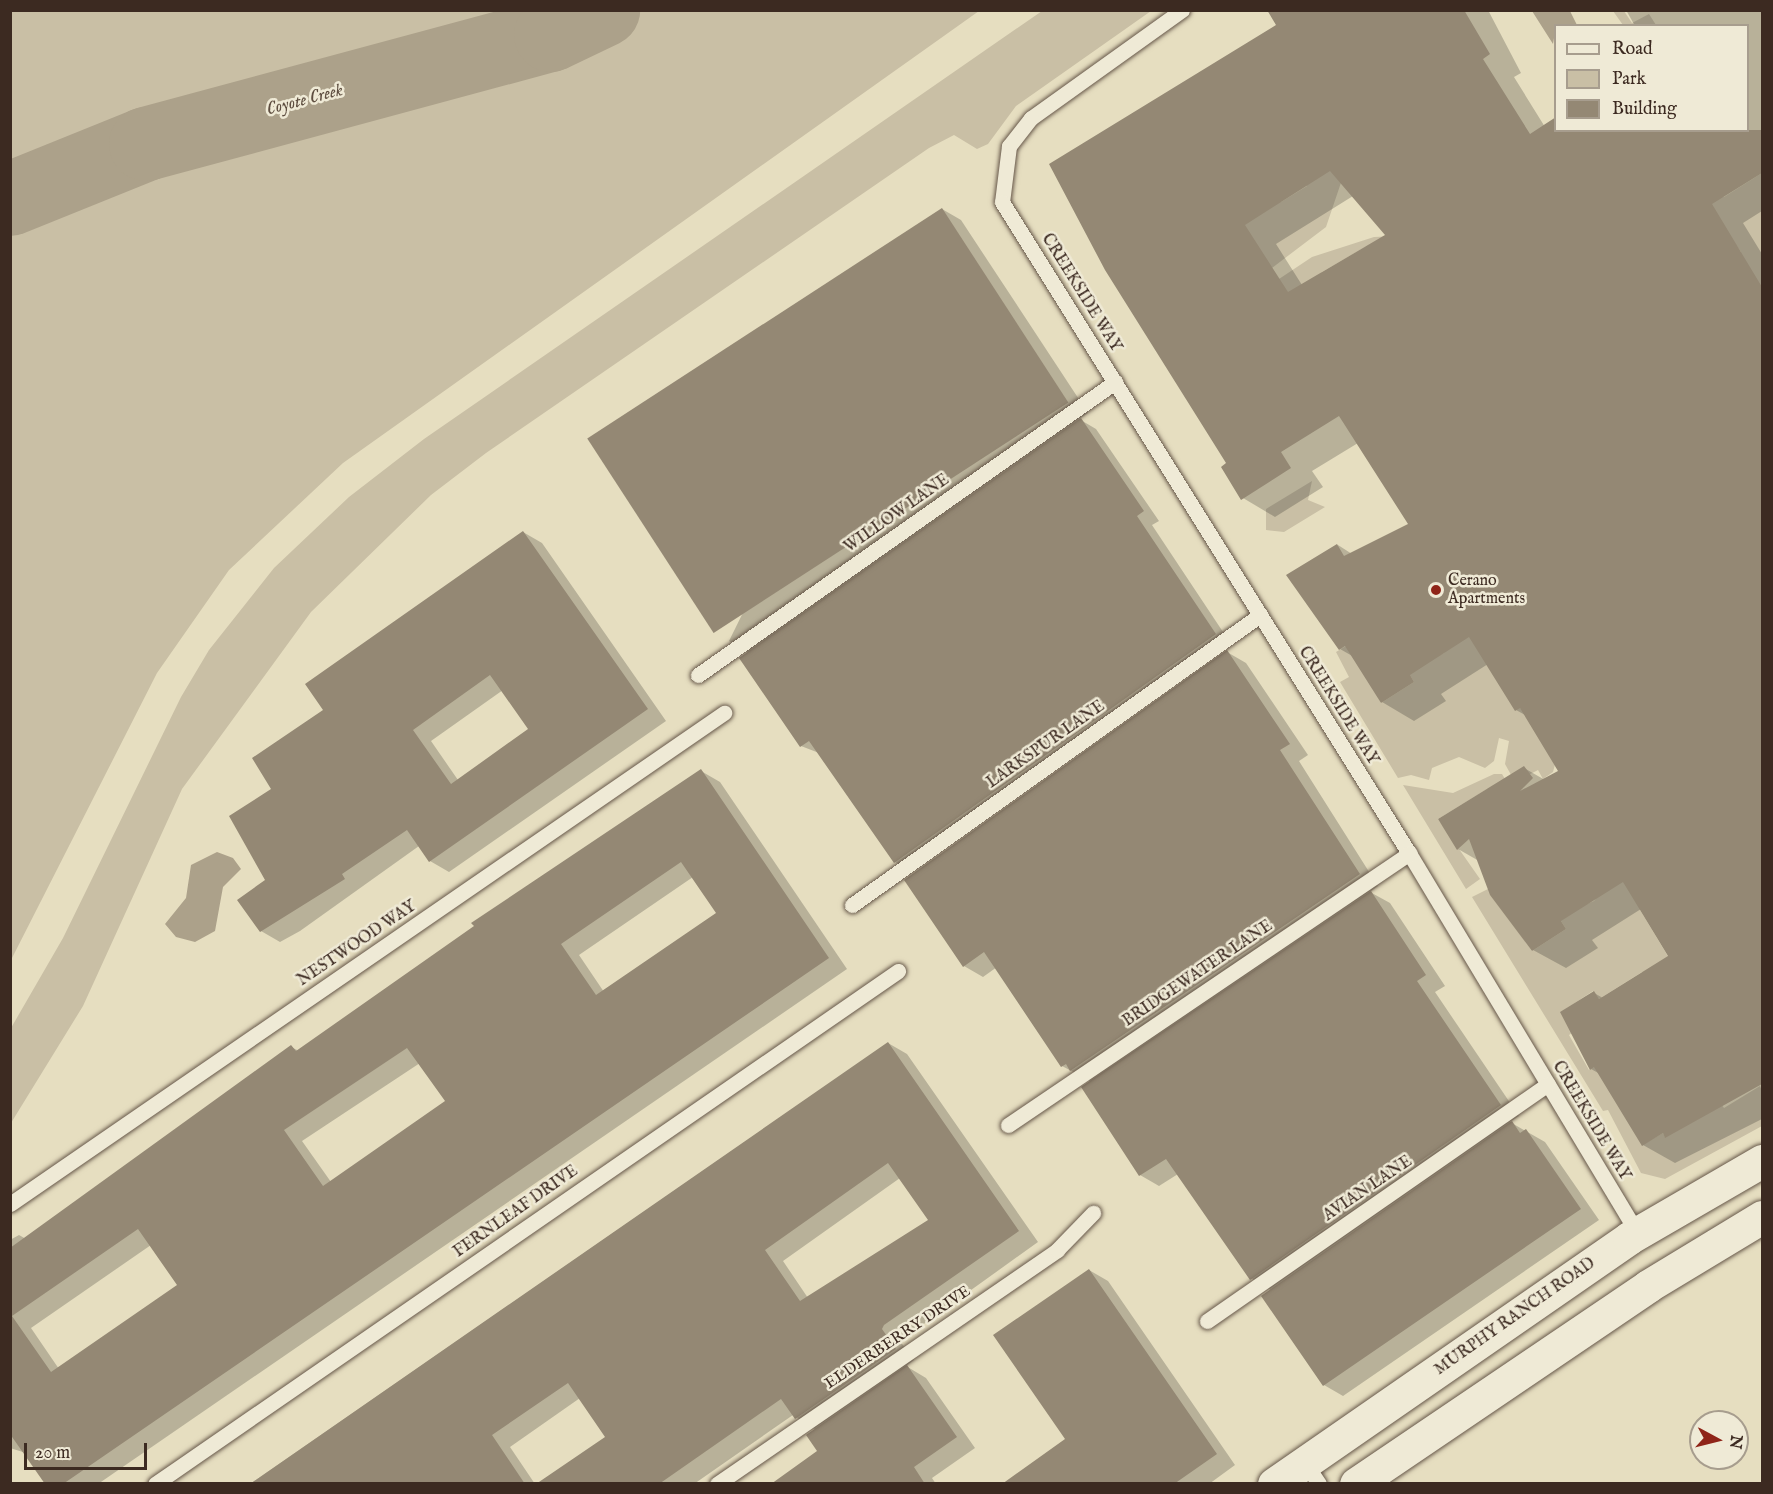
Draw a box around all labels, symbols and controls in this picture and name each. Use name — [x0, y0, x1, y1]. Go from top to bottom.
legend — [1554, 24, 1749, 132]
text: Road — [1612, 38, 1653, 61]
text: Park — [1612, 68, 1646, 91]
water label: Coyote Creek — [264, 80, 346, 122]
text: Building — [1612, 98, 1677, 121]
street label: CREEKSIDE WAY — [1037, 230, 1125, 356]
street label: WILLOW LANE — [841, 471, 953, 557]
place label: Cerano Apartments — [1448, 571, 1525, 609]
marker: Cerano Apartments — [1429, 583, 1443, 597]
street label: CREEKSIDE WAY — [1294, 643, 1382, 769]
street label: LARKSPUR LANE — [983, 697, 1109, 793]
street label: NESTWOOD WAY — [294, 897, 420, 991]
street label: BRIDGEWATER LANE — [1120, 917, 1276, 1031]
street label: CREEKSIDE WAY — [1548, 1058, 1634, 1184]
street label: AVIAN LANE — [1320, 1152, 1416, 1226]
street label: FERNLEAF DRIVE — [450, 1162, 582, 1262]
street label: MURPHY RANCH ROAD — [1431, 1254, 1599, 1380]
street label: ELDERBERRY DRIVE — [822, 1282, 974, 1394]
north arrow — [1689, 1410, 1749, 1470]
scale bar — [27, 1431, 150, 1469]
text: N — [1724, 1434, 1746, 1450]
text: 20 m — [35, 1442, 70, 1465]

